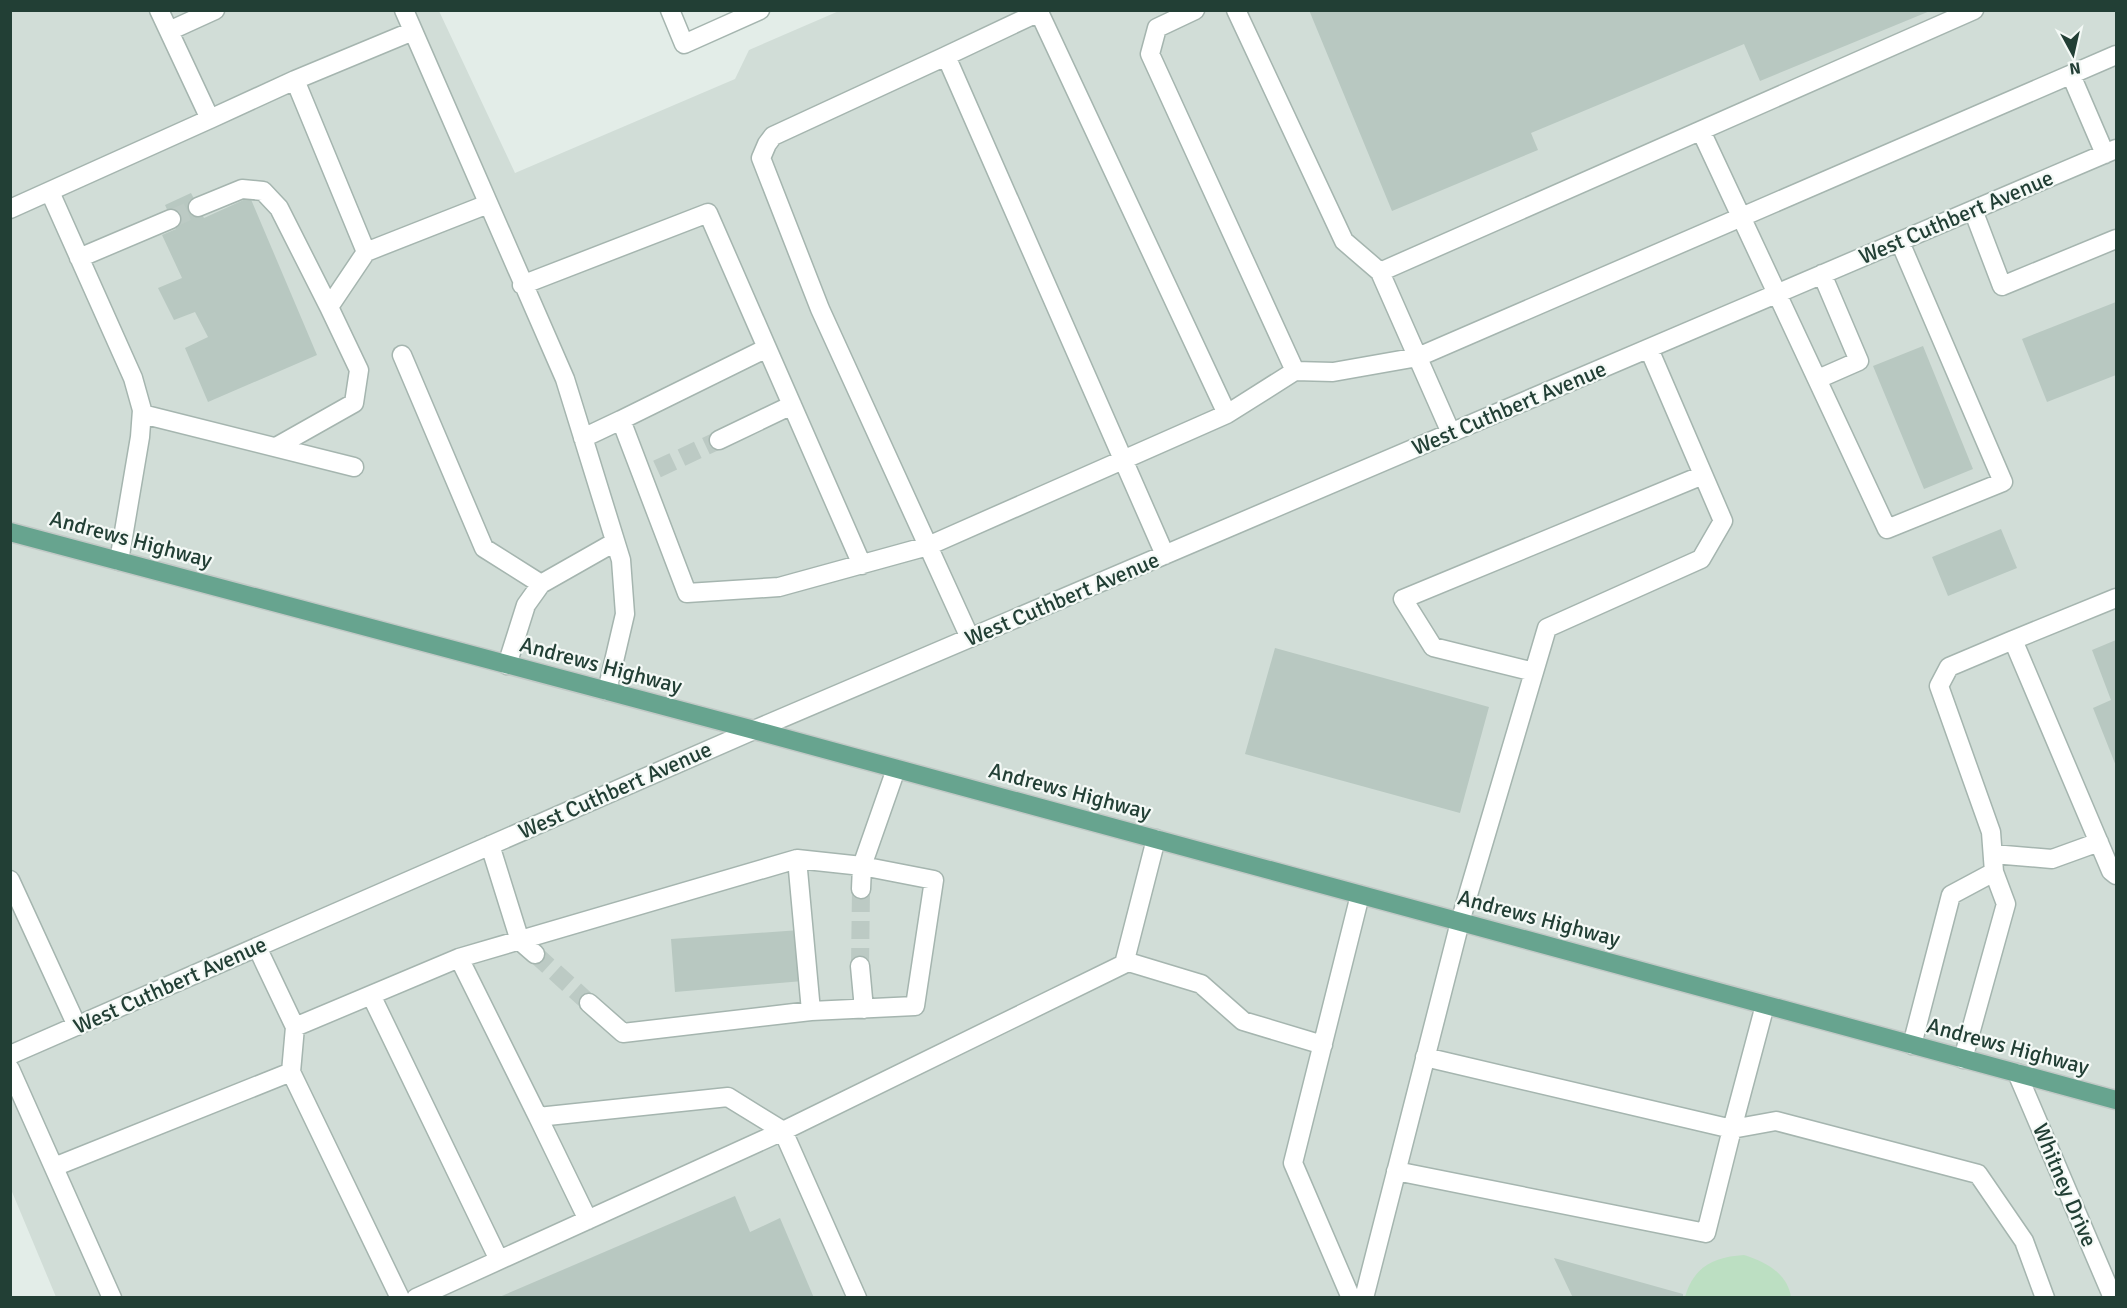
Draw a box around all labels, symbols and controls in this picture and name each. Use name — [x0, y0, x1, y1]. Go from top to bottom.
north arrow — [2043, 24, 2103, 84]
text: N — [2068, 57, 2082, 79]
street label: West Cuthbert Avenue — [1855, 164, 2057, 270]
street label: West Cuthbert Avenue — [1408, 355, 1610, 461]
street label: Andrews Highway — [47, 504, 216, 574]
street label: West Cuthbert Avenue — [961, 546, 1163, 652]
street label: Andrews Highway — [517, 630, 686, 700]
street label: West Cuthbert Avenue — [514, 735, 716, 845]
street label: Andrews Highway — [986, 756, 1155, 826]
street label: Andrews Highway — [1455, 883, 1624, 953]
street label: West Cuthbert Avenue — [69, 930, 271, 1040]
street label: Andrews Highway — [1924, 1011, 2093, 1081]
street label: Whitney Drive — [2027, 1119, 2103, 1251]

